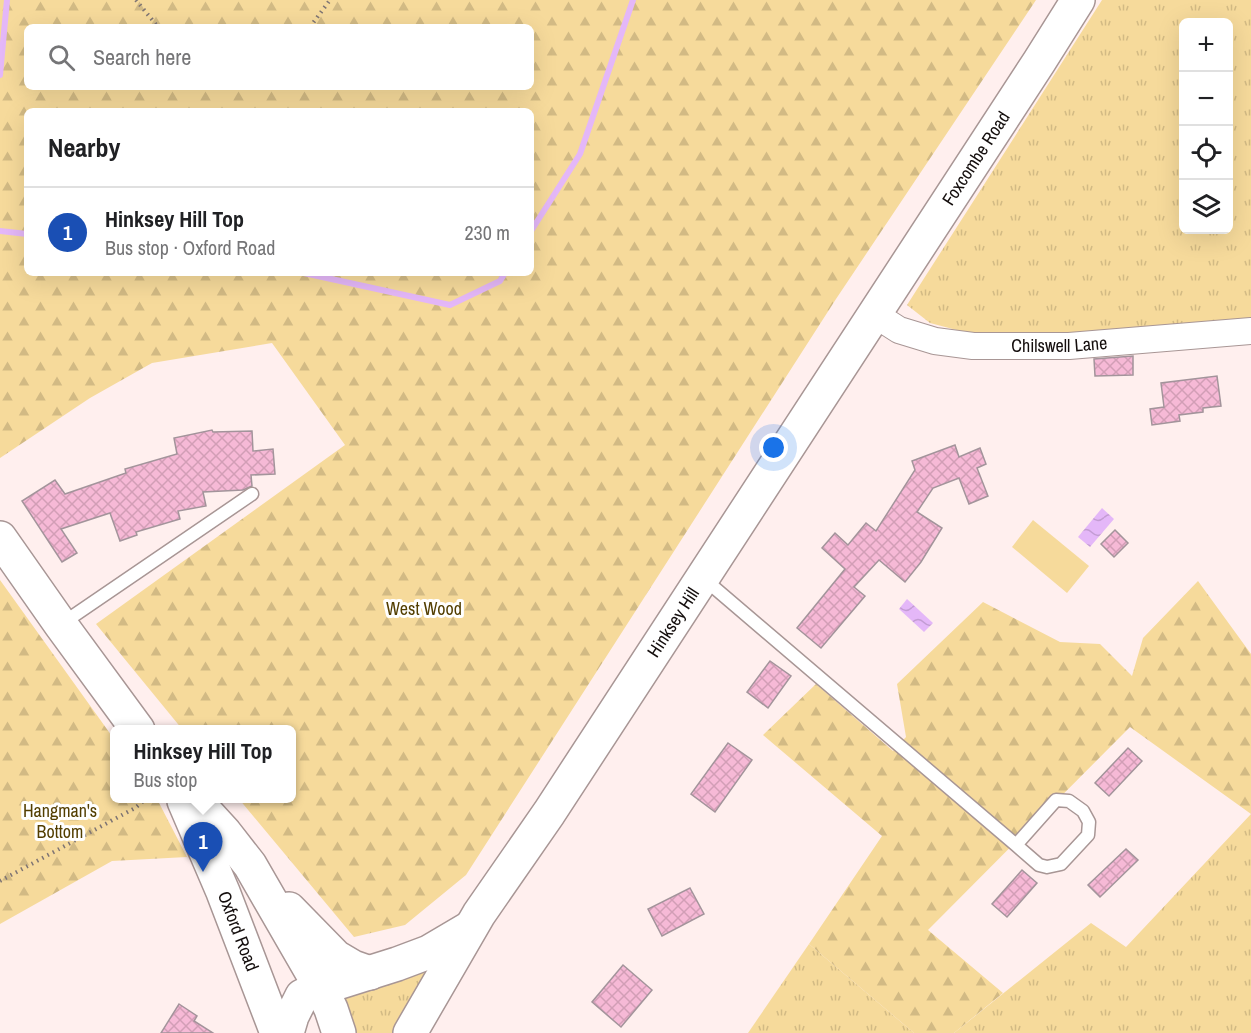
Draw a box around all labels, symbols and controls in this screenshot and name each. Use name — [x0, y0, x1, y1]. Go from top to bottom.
map controls — [1179, 18, 1233, 234]
button: + — [1179, 18, 1233, 72]
search box — [24, 24, 534, 90]
icon: search — [45, 41, 78, 74]
text: Search here — [93, 42, 191, 72]
button: − — [1179, 72, 1233, 126]
street label: Foxcombe Road — [936, 106, 1016, 210]
button: locate — [1179, 126, 1233, 180]
text: Nearby — [48, 130, 120, 165]
button: layers — [1179, 180, 1233, 234]
text: Hinksey Hill Top — [105, 204, 244, 234]
text: 1 — [63, 219, 72, 246]
text: 230 m — [464, 219, 510, 246]
text: Bus stop · Oxford Road — [105, 234, 275, 261]
street label: Chilswell Lane — [1011, 330, 1108, 358]
your location — [759, 433, 788, 462]
street label: Hinksey Hill — [641, 582, 705, 662]
park label: West Wood — [386, 596, 462, 621]
popup — [110, 725, 296, 803]
text: Hinksey Hill Top — [133, 736, 273, 766]
text: Bus stop — [133, 766, 197, 793]
park label: Hangman's Bottom — [23, 798, 97, 844]
pin: 1 — [184, 822, 222, 872]
street label: Oxford Road — [212, 887, 265, 975]

